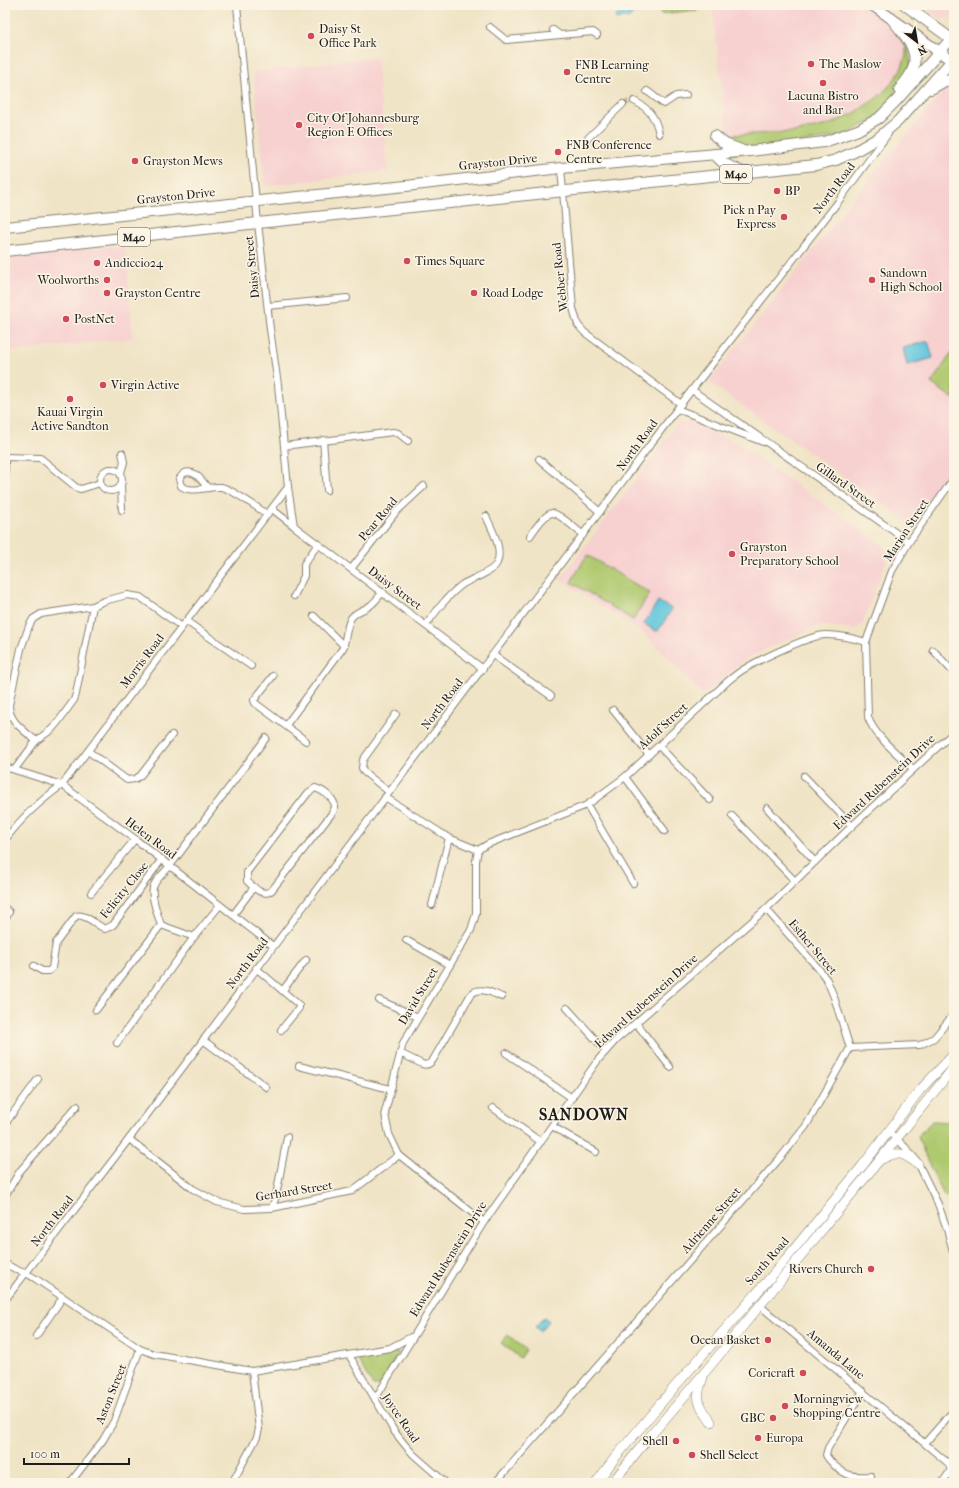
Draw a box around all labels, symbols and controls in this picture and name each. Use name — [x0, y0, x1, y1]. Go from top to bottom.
place label: Daisy St Office Park — [319, 22, 377, 50]
north arrow — [897, 22, 937, 62]
marker: Daisy St Office Park — [306, 31, 316, 41]
text: N — [914, 42, 929, 58]
place label: The Maslow — [819, 57, 882, 71]
place label: FNB Learning Centre — [575, 58, 649, 86]
marker: The Maslow — [806, 59, 816, 69]
marker: FNB Learning Centre — [562, 67, 572, 77]
marker: Lacuna Bistro and Bar — [818, 78, 828, 88]
place label: Lacuna Bistro and Bar — [787, 89, 859, 117]
place label: City Of Johannesburg Region E Offices — [307, 111, 420, 139]
marker: City Of Johannesburg Region E Offices — [294, 120, 304, 130]
place label: FNB Conference Centre — [566, 138, 652, 166]
marker: FNB Conference Centre — [553, 147, 563, 157]
street label: Grayston Drive — [458, 151, 538, 173]
place label: Grayston Mews — [143, 154, 223, 168]
marker: Grayston Mews — [130, 156, 140, 166]
street label: North Road — [810, 159, 858, 216]
road number: M40 — [720, 165, 752, 183]
place label: BP — [785, 184, 800, 198]
street label: Grayston Drive — [136, 185, 216, 207]
marker: BP — [772, 186, 782, 196]
place label: Pick n Pay Express — [723, 203, 777, 231]
marker: Pick n Pay Express — [779, 212, 789, 222]
road number: M40 — [118, 228, 150, 246]
street label: Daisy Street — [242, 234, 262, 299]
street label: Webber Road — [549, 241, 571, 313]
place label: Times Square — [415, 254, 485, 268]
place label: Andiccio24 — [104, 256, 164, 270]
marker: Times Square — [402, 256, 412, 266]
marker: Andiccio24 — [92, 258, 102, 268]
place label: Sandown High School — [880, 266, 943, 294]
place label: Woolworths — [36, 273, 100, 287]
marker: Woolworths — [102, 275, 112, 285]
marker: Sandown High School — [867, 275, 877, 285]
place label: Grayston Centre — [115, 286, 201, 300]
place label: Road Lodge — [482, 286, 544, 300]
marker: Grayston Centre — [102, 288, 112, 298]
marker: Road Lodge — [469, 288, 479, 298]
place label: PostNet — [74, 312, 116, 326]
marker: PostNet — [61, 314, 71, 324]
place label: Virgin Active — [110, 378, 179, 392]
marker: Virgin Active — [98, 380, 108, 390]
marker: Kauai Virgin Active Sandton — [65, 394, 75, 404]
place label: Kauai Virgin Active Sandton — [30, 405, 109, 433]
street label: North Road — [614, 416, 661, 474]
street label: Gillard Street — [813, 459, 879, 511]
street label: Pear Road — [356, 494, 401, 544]
street label: Marion Street — [880, 495, 932, 564]
place label: Grayston Preparatory School — [740, 540, 839, 568]
marker: Grayston Preparatory School — [727, 549, 737, 559]
street label: Daisy Street — [366, 563, 425, 613]
street label: Morris Road — [117, 631, 167, 691]
street label: North Road — [418, 675, 466, 732]
street label: Adolf Street — [635, 699, 691, 753]
street label: Edward Rubenstein Drive — [830, 731, 938, 833]
street label: Helen Road — [123, 814, 180, 862]
street label: Felicity Close — [97, 859, 151, 921]
street label: Esther Street — [786, 916, 841, 978]
street label: North Road — [223, 934, 271, 991]
street label: Edward Rubenstein Drive — [592, 951, 700, 1051]
street label: David Street — [395, 964, 441, 1027]
district label: SANDOWN — [539, 1105, 629, 1124]
street label: Gerhard Street — [255, 1178, 334, 1204]
street label: Adrienne Street — [678, 1184, 744, 1257]
street label: North Road — [28, 1193, 76, 1249]
street label: Edward Rubenstein Drive — [407, 1199, 489, 1319]
street label: South Road — [742, 1234, 792, 1288]
place label: Rivers Church — [789, 1262, 863, 1276]
marker: Rivers Church — [866, 1264, 876, 1274]
street label: Amanda Lane — [804, 1325, 868, 1382]
place label: Ocean Basket — [690, 1333, 761, 1347]
marker: Ocean Basket — [763, 1335, 773, 1345]
street label: Aston Street — [92, 1361, 130, 1427]
place label: Coricraft — [748, 1366, 796, 1380]
marker: Coricraft — [798, 1368, 808, 1378]
street label: Joyce Road — [379, 1390, 423, 1446]
place label: Morningview Shopping Centre — [793, 1392, 881, 1420]
marker: Morningview Shopping Centre — [780, 1401, 790, 1411]
place label: GBC — [741, 1411, 765, 1425]
marker: GBC — [768, 1413, 778, 1423]
place label: Europa — [766, 1431, 804, 1445]
marker: Europa — [753, 1433, 763, 1443]
place label: Shell — [643, 1434, 669, 1448]
marker: Shell — [671, 1436, 681, 1446]
scale bar — [24, 1440, 129, 1466]
text: 100 m — [30, 1447, 60, 1461]
place label: Shell Select — [700, 1448, 760, 1462]
marker: Shell Select — [687, 1450, 697, 1460]

